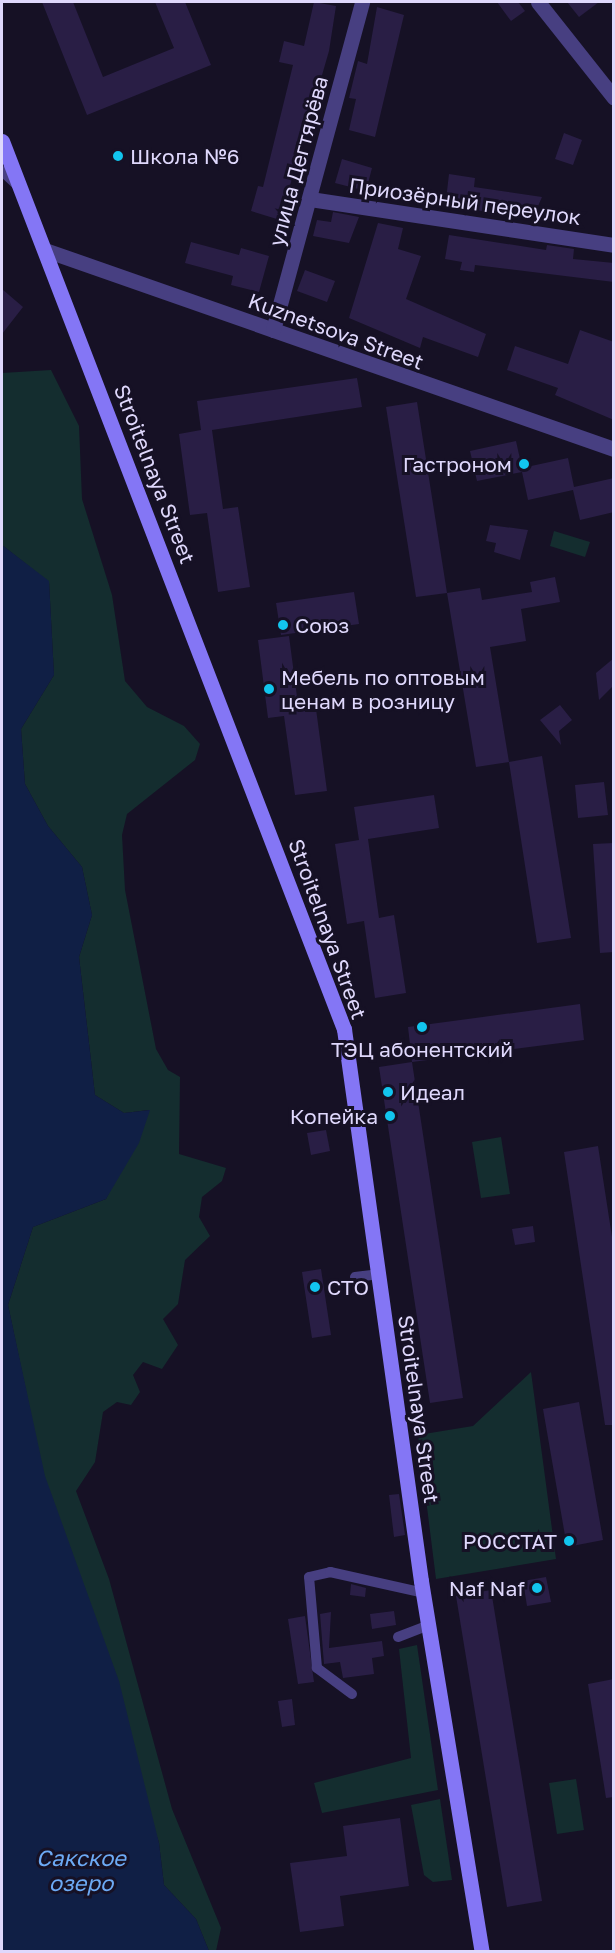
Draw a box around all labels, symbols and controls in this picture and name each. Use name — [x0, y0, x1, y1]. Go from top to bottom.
street label: улица Дегтярёва — [263, 73, 333, 249]
place label: Школа №6 — [130, 143, 240, 169]
marker: Школа №6 — [111, 149, 125, 163]
street label: Приозёрный переулок — [347, 172, 583, 230]
street label: Kuznetsova Street — [245, 288, 427, 374]
street label: Stroitelnaya Street — [109, 381, 201, 567]
place label: Гастроном — [403, 451, 512, 477]
marker: Гастроном — [517, 457, 531, 471]
place label: Союз — [295, 612, 349, 638]
marker: Союз — [276, 618, 290, 632]
place label: Мебель по оптовым ценам в розницу — [281, 664, 485, 714]
marker: Мебель по оптовым ценам в розницу — [262, 682, 276, 696]
street label: Stroitelnaya Street — [284, 836, 372, 1022]
marker: ТЭЦ абонентский — [415, 1020, 429, 1034]
place label: ТЭЦ абонентский — [331, 1036, 513, 1062]
place label: Идеал — [400, 1079, 465, 1105]
marker: Идеал — [381, 1085, 395, 1099]
place label: Копейка — [290, 1103, 378, 1129]
marker: Копейка — [383, 1109, 397, 1123]
place label: СТО — [327, 1274, 369, 1300]
marker: СТО — [308, 1280, 322, 1294]
street label: Stroitelnaya Street — [393, 1313, 445, 1505]
place label: РОССТАТ — [463, 1528, 557, 1554]
marker: РОССТАТ — [562, 1534, 576, 1548]
place label: Naf Naf — [449, 1575, 525, 1601]
marker: Naf Naf — [530, 1581, 544, 1595]
water label: Сакское озеро — [36, 1844, 126, 1896]

